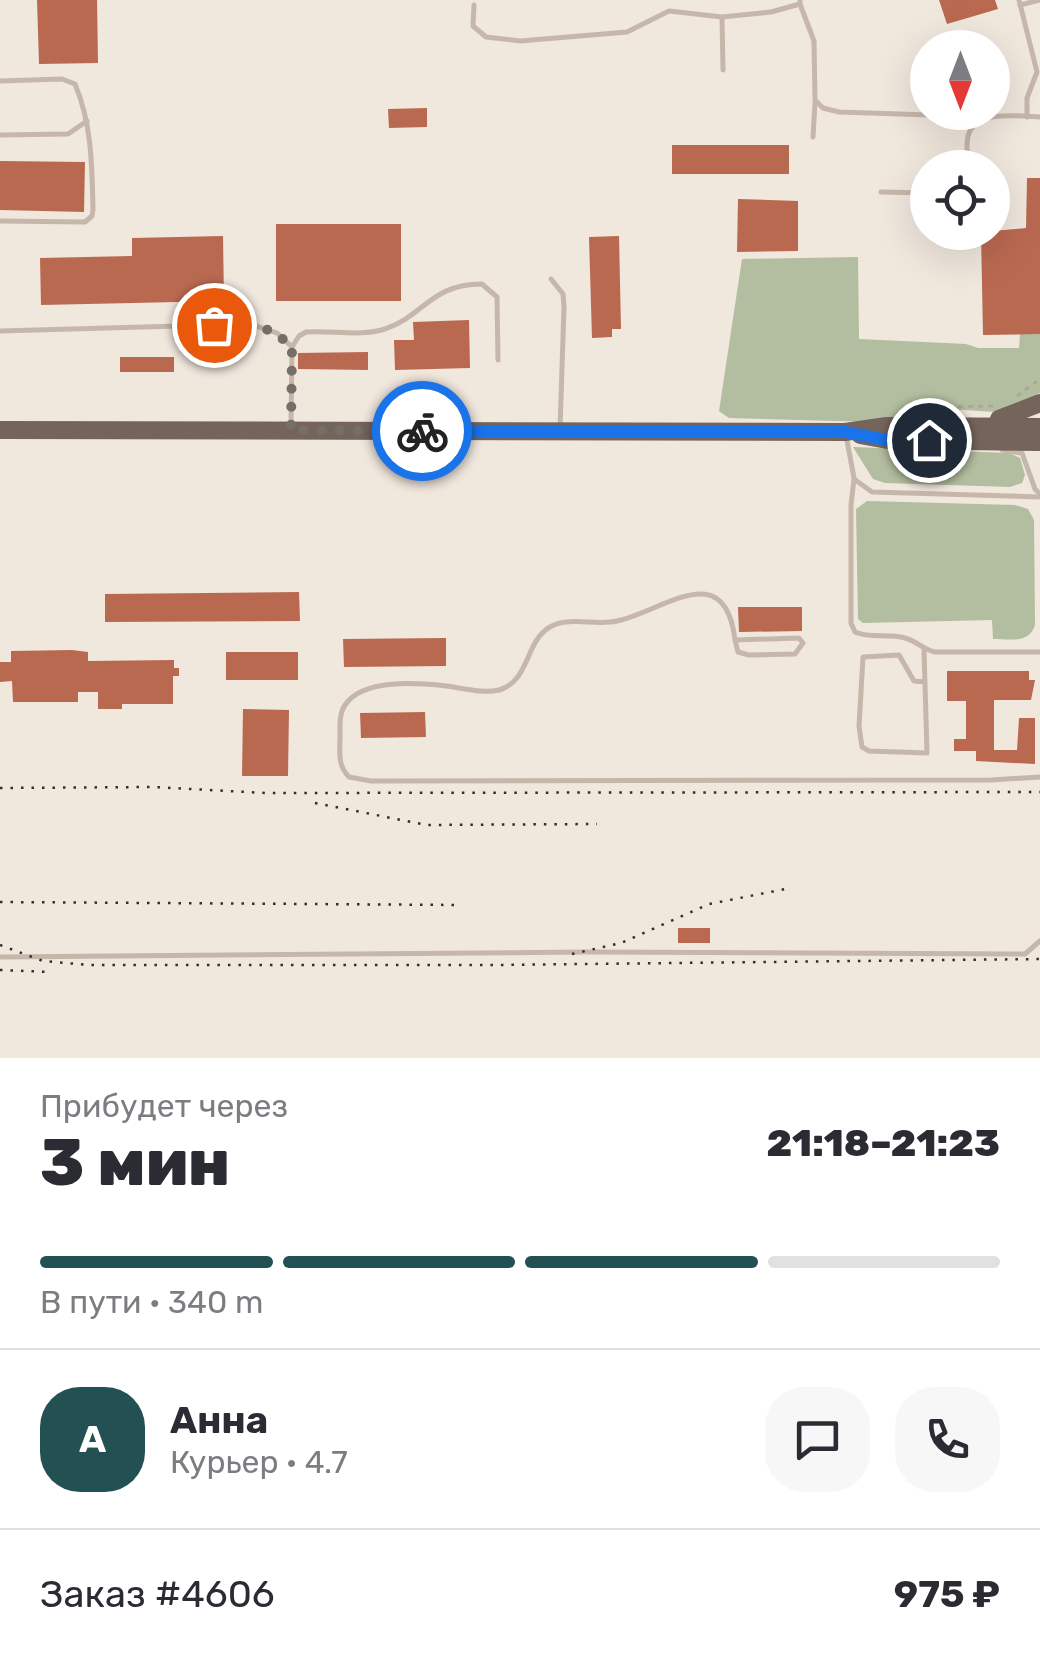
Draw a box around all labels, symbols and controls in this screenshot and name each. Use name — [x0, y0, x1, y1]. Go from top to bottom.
north arrow — [910, 30, 1010, 130]
map controls — [910, 30, 1010, 250]
button: locate — [910, 150, 1010, 250]
pin — [172, 283, 257, 368]
icon: bag — [187, 298, 242, 353]
courier — [372, 381, 472, 481]
pin — [887, 398, 972, 483]
icon: bike — [395, 404, 450, 459]
icon: home — [902, 413, 957, 468]
text: Прибудет через — [40, 1087, 288, 1125]
text: 21:18–21:23 — [766, 1120, 1000, 1166]
text: 3 мин — [40, 1124, 230, 1201]
text: В пути · 340 m — [40, 1283, 264, 1321]
button: chat — [765, 1387, 870, 1492]
button: phone — [895, 1387, 1000, 1492]
text: Анна — [170, 1397, 268, 1443]
text: А — [79, 1416, 106, 1462]
text: Курьер · 4.7 — [170, 1443, 348, 1481]
text: Заказ #4606 — [40, 1571, 275, 1617]
text: 975 ₽ — [894, 1571, 1000, 1617]

